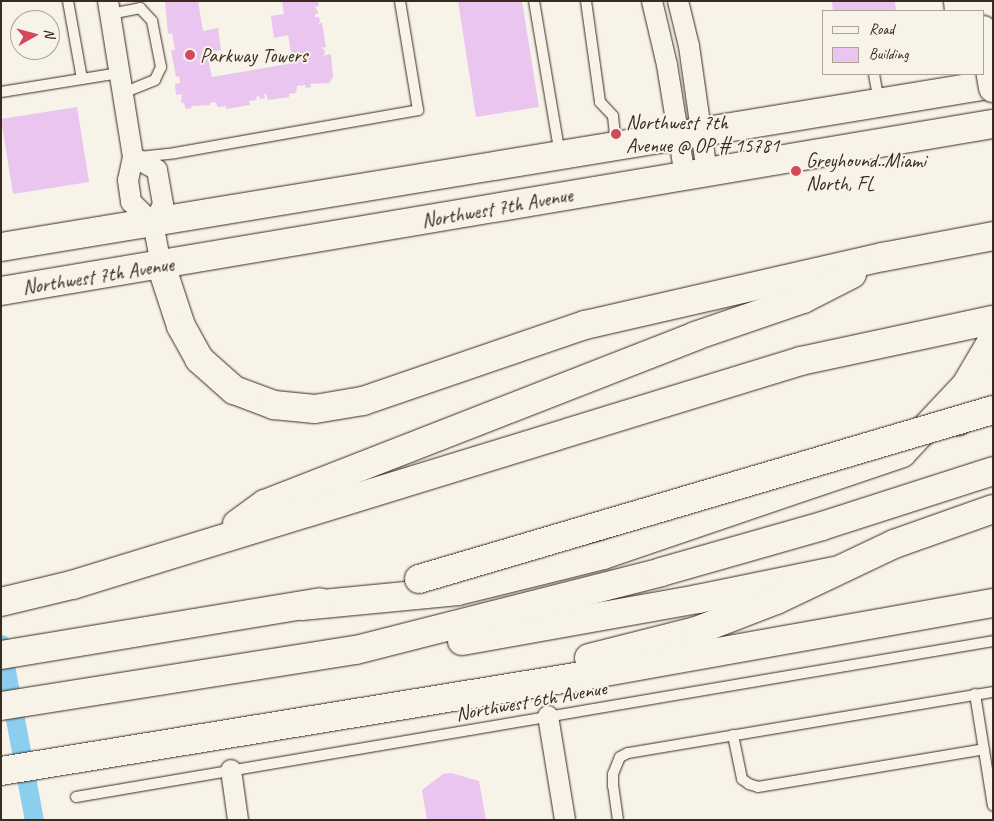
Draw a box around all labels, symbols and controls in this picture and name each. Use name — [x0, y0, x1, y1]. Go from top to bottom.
north arrow — [10, 10, 60, 60]
legend — [822, 10, 984, 75]
text: Road — [869, 20, 894, 39]
text: N — [40, 28, 58, 39]
place label: Parkway Towers — [200, 43, 307, 67]
text: Building — [869, 45, 908, 64]
marker: Parkway Towers — [184, 49, 196, 61]
place label: Northwest 7th Avenue @ OP # 15781 — [626, 110, 780, 157]
marker: Northwest 7th Avenue @ OP # 15781 — [610, 128, 622, 140]
place label: Greyhound..Miami North, FL — [806, 148, 926, 195]
marker: Greyhound..Miami North, FL — [790, 165, 802, 177]
street label: Northwest 7th Avenue — [420, 183, 574, 233]
street label: Northwest 7th Avenue — [21, 252, 175, 300]
street label: Northwest 6th Avenue — [454, 676, 608, 726]

